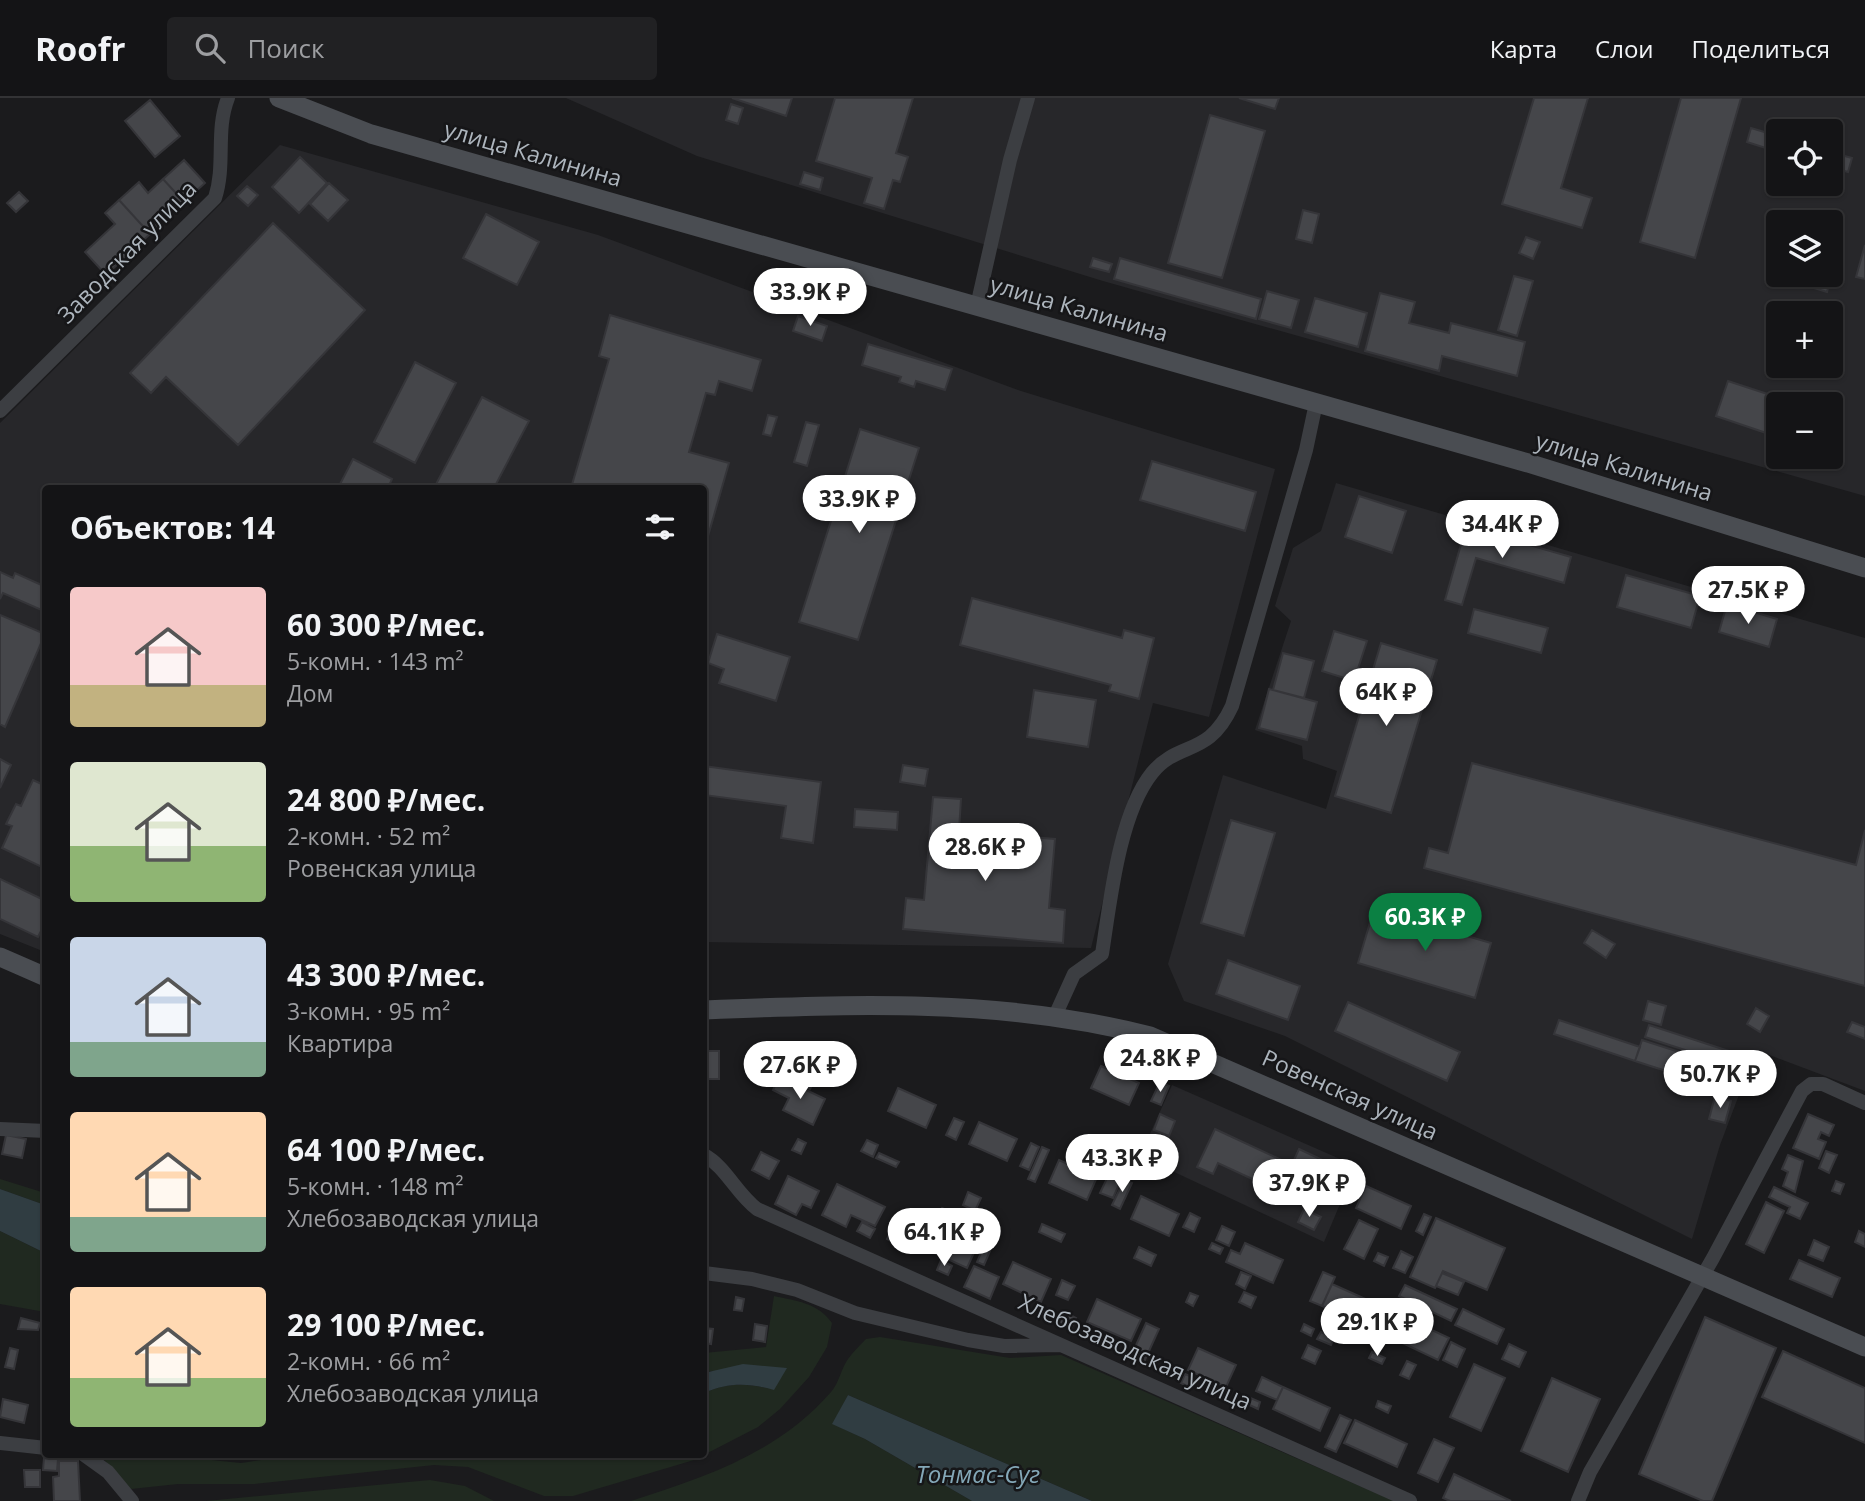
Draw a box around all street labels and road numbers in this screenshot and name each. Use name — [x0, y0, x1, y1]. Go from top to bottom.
street label: улица Калинина — [441, 112, 626, 194]
street label: Заводская улица — [50, 173, 203, 330]
street label: улица Калинина — [987, 267, 1172, 349]
street label: улица Калинина — [1532, 424, 1717, 508]
street label: Ровенская улица — [1257, 1041, 1443, 1147]
street label: Хлебозаводская улица — [1014, 1285, 1257, 1417]

